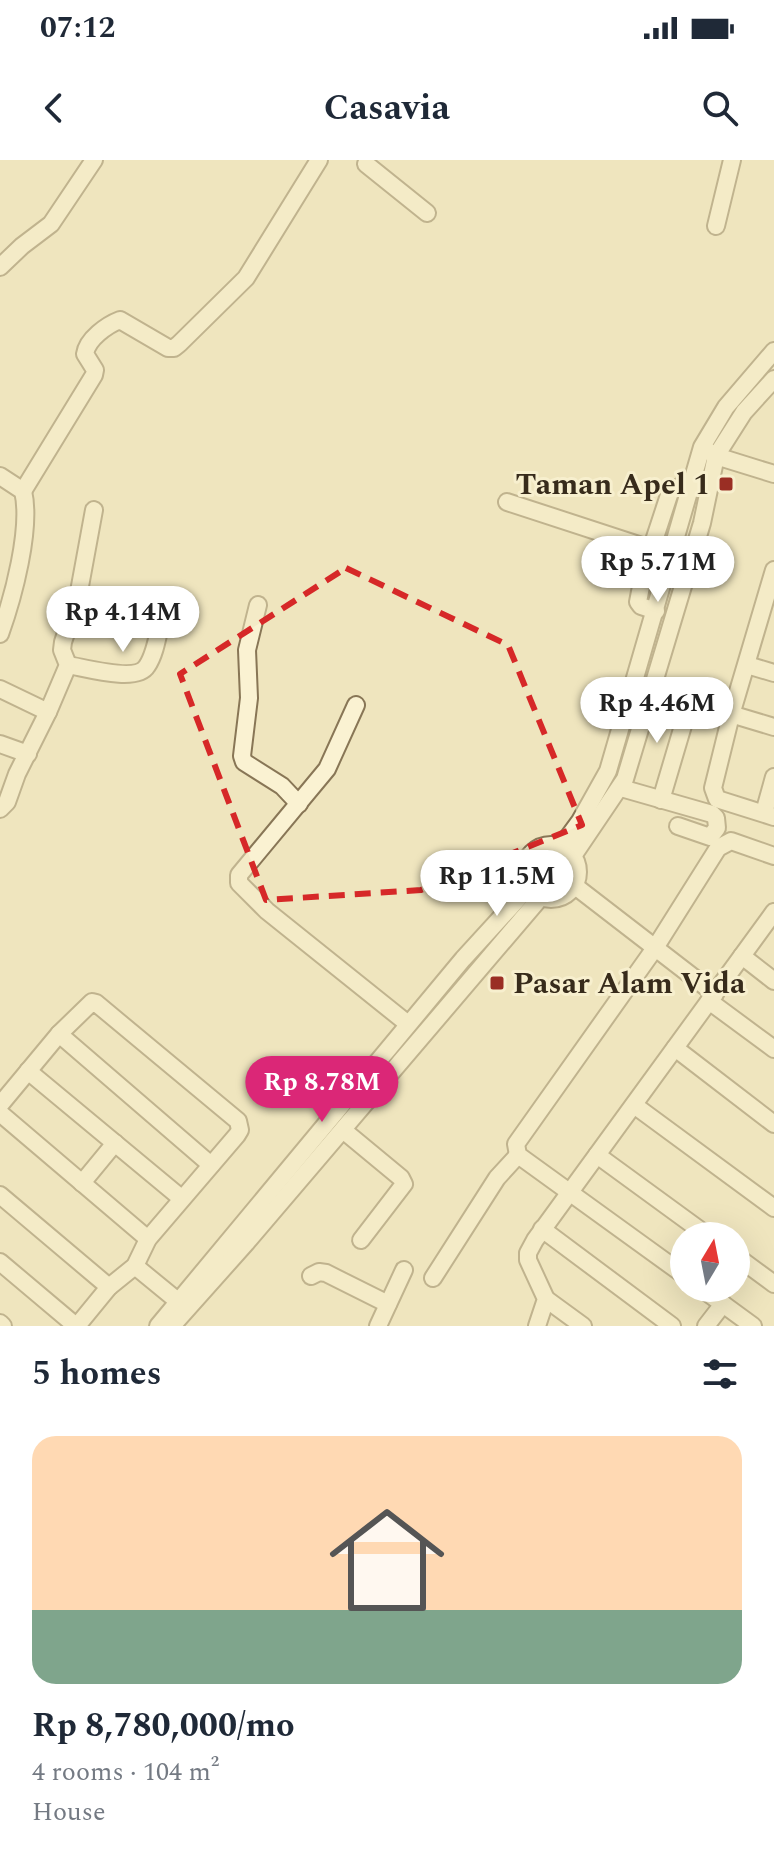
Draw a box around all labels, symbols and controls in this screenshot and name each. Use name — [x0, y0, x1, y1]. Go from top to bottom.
text: 07:12 — [40, 5, 115, 51]
text: Casavia — [324, 81, 450, 136]
icon: back — [32, 86, 76, 130]
icon: search — [698, 86, 742, 130]
place label: Taman Apel 1 — [516, 462, 710, 508]
marker: Taman Apel 1 — [717, 475, 735, 493]
pin: Rp 5.71M — [575, 536, 741, 604]
text: Rp 5.71M — [599, 542, 717, 582]
pin: Rp 4.14M — [40, 586, 206, 654]
text: Rp 4.14M — [64, 592, 182, 632]
pin: Rp 4.46M — [574, 677, 740, 745]
text: Rp 4.46M — [598, 683, 716, 723]
pin: Rp 11.5M — [414, 850, 580, 918]
text: Rp 11.5M — [438, 856, 556, 896]
place label: Pasar Alam Vida — [513, 961, 746, 1007]
marker: Pasar Alam Vida — [488, 974, 506, 992]
pin: Rp 8.78M — [239, 1056, 405, 1124]
text: Rp 8.78M — [263, 1062, 381, 1102]
north arrow — [670, 1222, 750, 1302]
map controls — [670, 1222, 750, 1302]
text: 5 homes — [32, 1348, 162, 1400]
icon: filters — [698, 1352, 742, 1396]
icon: home — [315, 1488, 459, 1632]
text: Rp 8,780,000/mo — [32, 1700, 295, 1752]
text: 4 rooms · 104 m² — [32, 1752, 219, 1792]
text: House — [32, 1792, 106, 1832]

